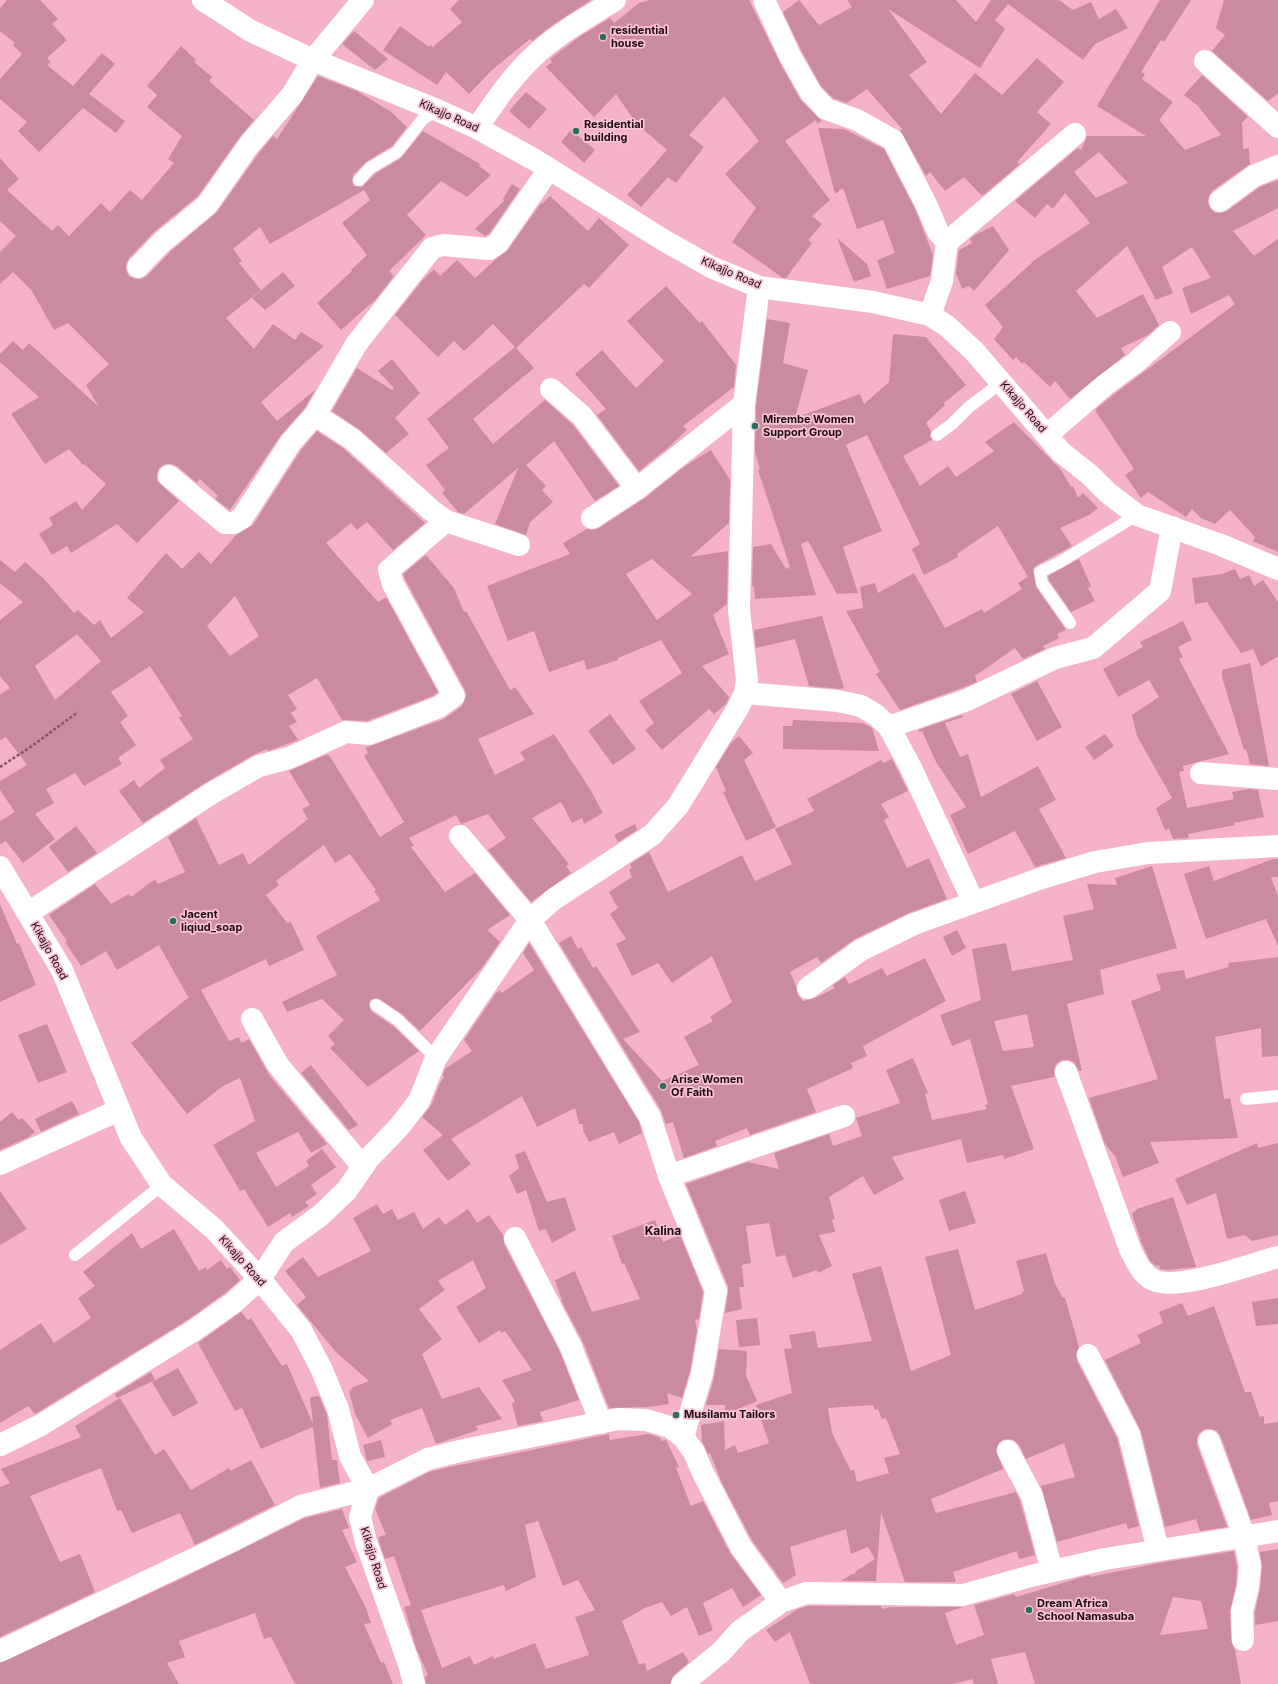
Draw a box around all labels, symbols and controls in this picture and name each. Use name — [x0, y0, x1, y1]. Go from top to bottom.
place label: residential house — [611, 24, 668, 50]
marker: residential house — [598, 32, 608, 42]
street label: Kikajjo Road — [417, 97, 481, 135]
place label: Residential building — [584, 118, 643, 144]
marker: Residential building — [571, 126, 581, 136]
street label: Kikajjo Road — [699, 254, 763, 292]
street label: Kikajjo Road — [997, 379, 1049, 435]
place label: Mirembe Women Support Group — [763, 413, 854, 439]
marker: Mirembe Women Support Group — [750, 421, 760, 431]
place label: Jacent liqiud_soap — [181, 908, 242, 934]
marker: Jacent liqiud_soap — [168, 916, 178, 926]
street label: Kikajjo Road — [28, 920, 70, 982]
place label: Arise Women Of Faith — [671, 1073, 743, 1099]
marker: Arise Women Of Faith — [658, 1081, 668, 1091]
district label: Kalina — [645, 1224, 681, 1238]
street label: Kikajjo Road — [216, 1233, 268, 1289]
place label: Musilamu Tailors — [684, 1408, 775, 1422]
marker: Musilamu Tailors — [671, 1410, 681, 1420]
street label: Kikajjo Road — [357, 1525, 389, 1591]
place label: Dream Africa School Namasuba — [1037, 1597, 1134, 1623]
marker: Dream Africa School Namasuba — [1024, 1605, 1034, 1615]

